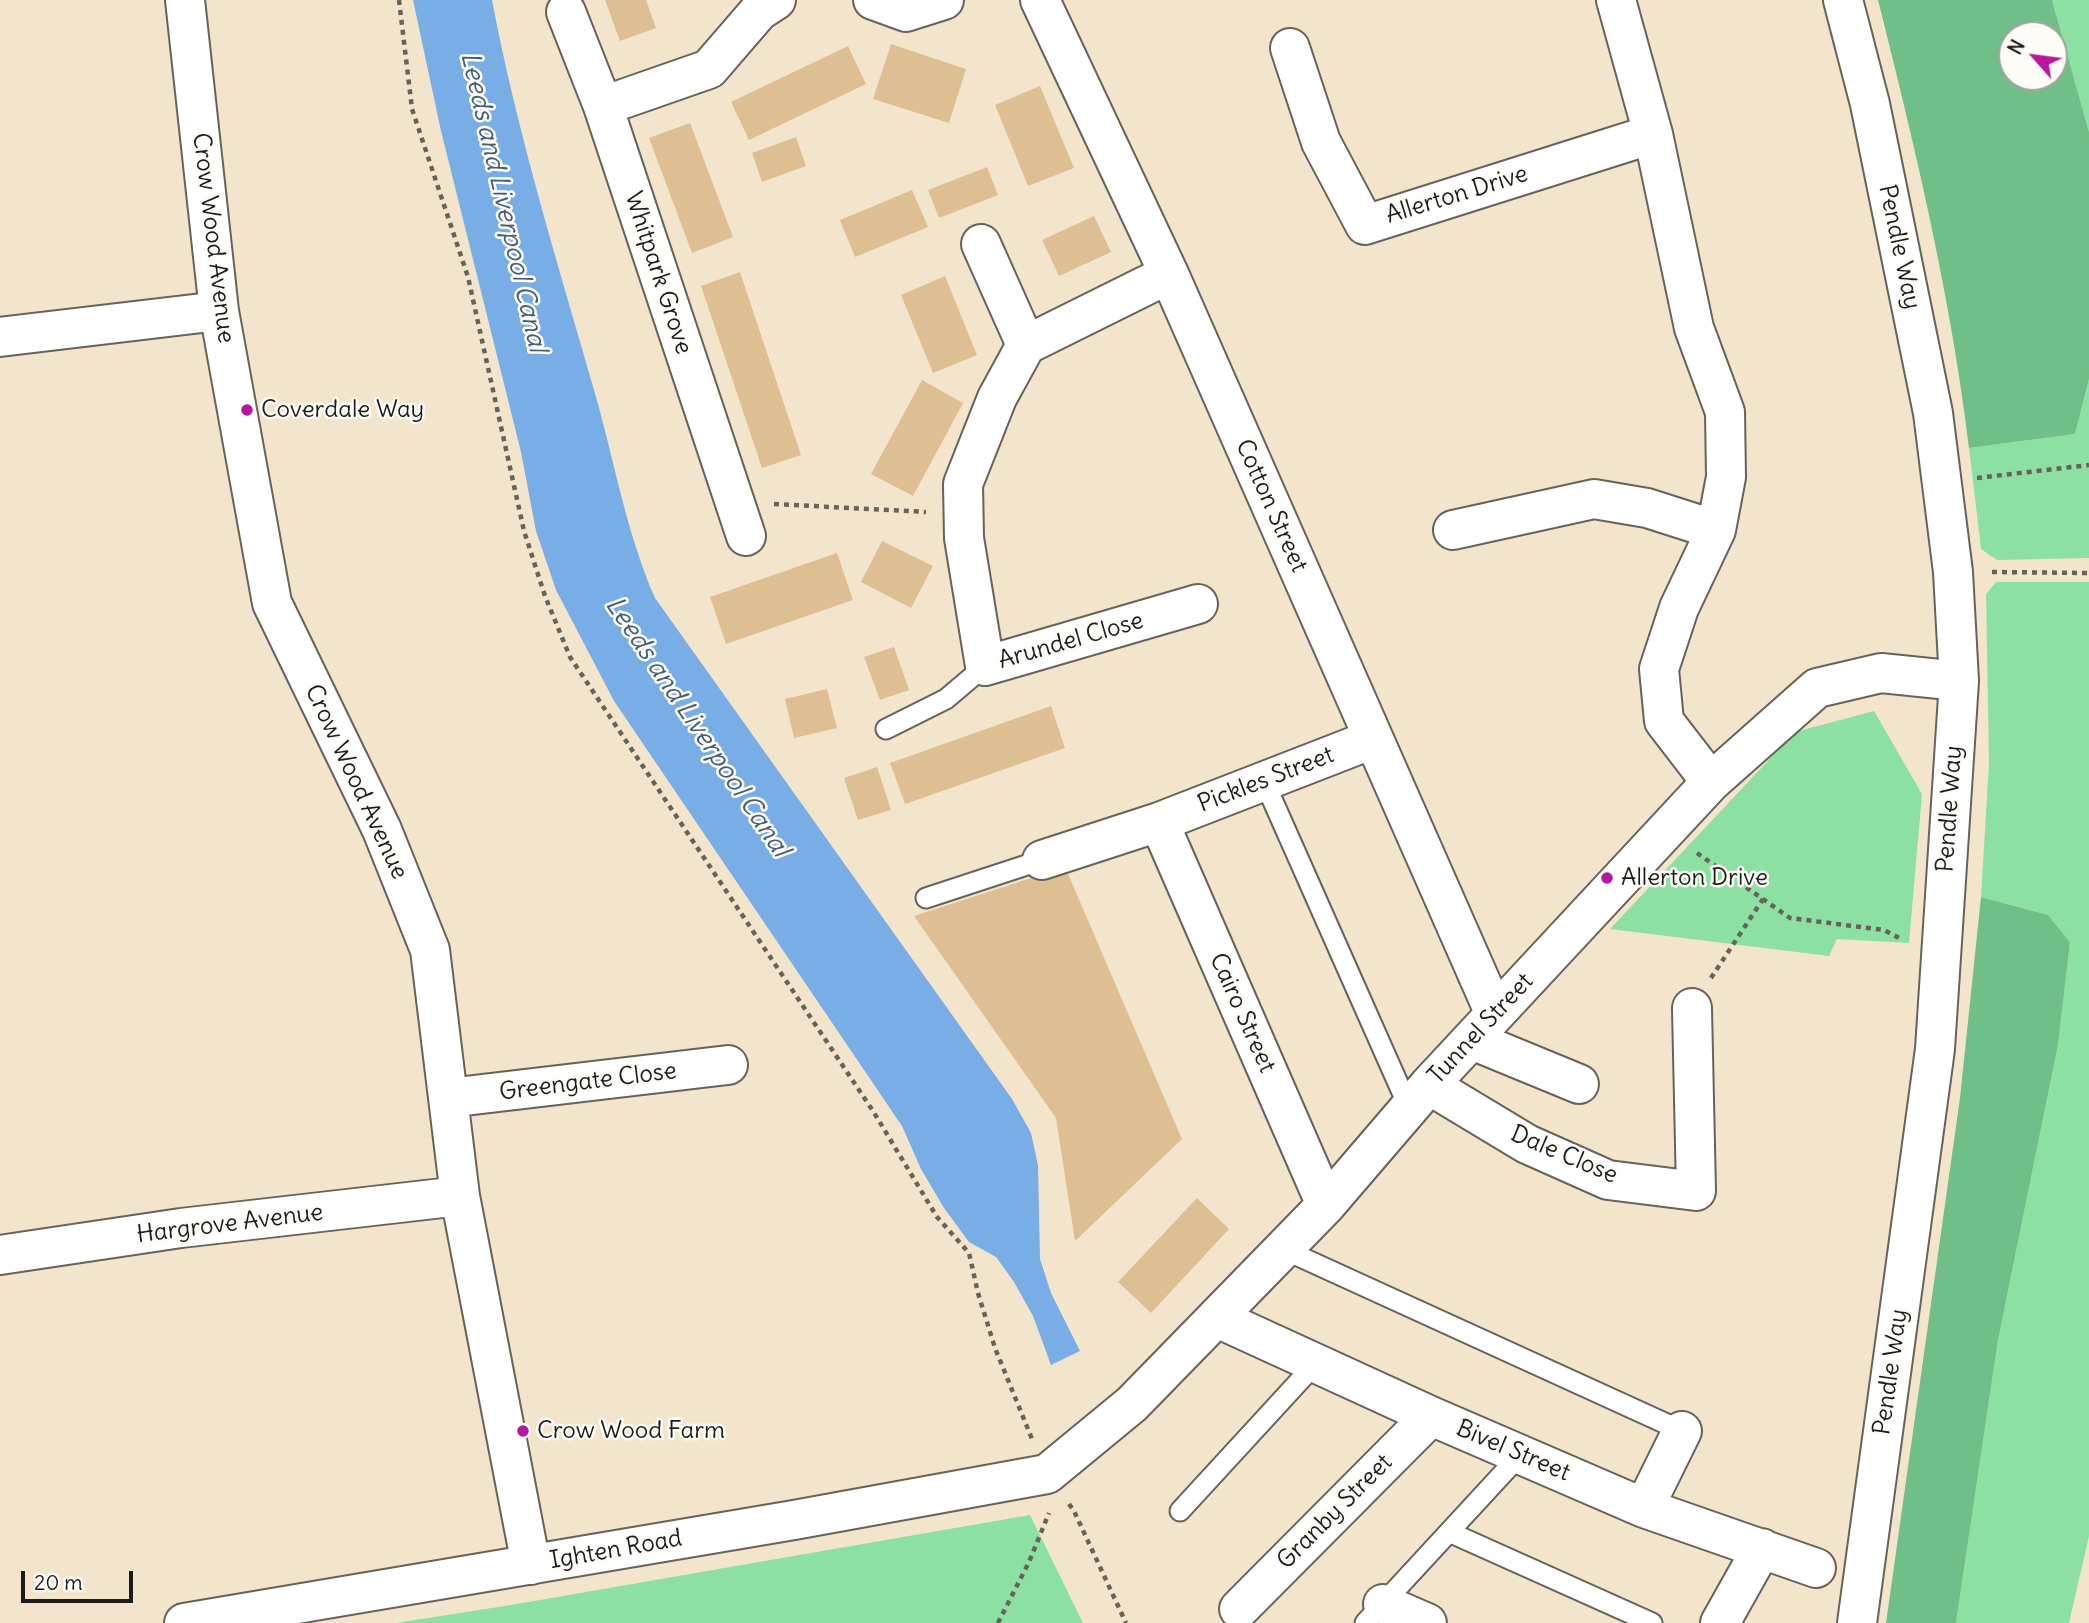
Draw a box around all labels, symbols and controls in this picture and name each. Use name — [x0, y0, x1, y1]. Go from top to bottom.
north arrow — [1998, 21, 2068, 91]
text: N — [2003, 36, 2030, 59]
water label: Leeds and Liverpool Canal — [453, 49, 553, 355]
street label: Crow Wood Avenue — [186, 131, 240, 345]
street label: Allerton Drive — [1383, 160, 1531, 230]
street label: Pendle Way — [1872, 182, 1926, 312]
street label: Whitpark Grove — [618, 188, 698, 358]
place label: Coverdale Way — [261, 396, 424, 424]
marker: Coverdale Way — [239, 402, 255, 418]
street label: Cotton Street — [1229, 435, 1313, 577]
water label: Leeds and Liverpool Canal — [598, 591, 796, 863]
street label: Arundel Close — [995, 607, 1147, 675]
street label: Crow Wood Avenue — [298, 680, 414, 884]
street label: Pickles Street — [1194, 741, 1338, 819]
street label: Pendle Way — [1931, 745, 1969, 873]
place label: Allerton Drive — [1621, 864, 1768, 892]
marker: Allerton Drive — [1599, 870, 1615, 886]
street label: Cairo Street — [1203, 949, 1281, 1077]
street label: Tunnel Street — [1422, 968, 1540, 1090]
street label: Greengate Close — [498, 1057, 678, 1107]
street label: Dale Close — [1506, 1120, 1622, 1190]
street label: Hargrove Avenue — [135, 1198, 325, 1250]
street label: Pendle Way — [1868, 1307, 1914, 1437]
street label: Bivel Street — [1452, 1414, 1574, 1488]
place label: Crow Wood Farm — [537, 1417, 725, 1445]
marker: Crow Wood Farm — [515, 1423, 531, 1439]
street label: Granby Street — [1271, 1448, 1399, 1576]
street label: Ighten Road — [548, 1524, 684, 1576]
scale bar — [24, 1556, 136, 1600]
text: 20 m — [34, 1569, 83, 1596]

